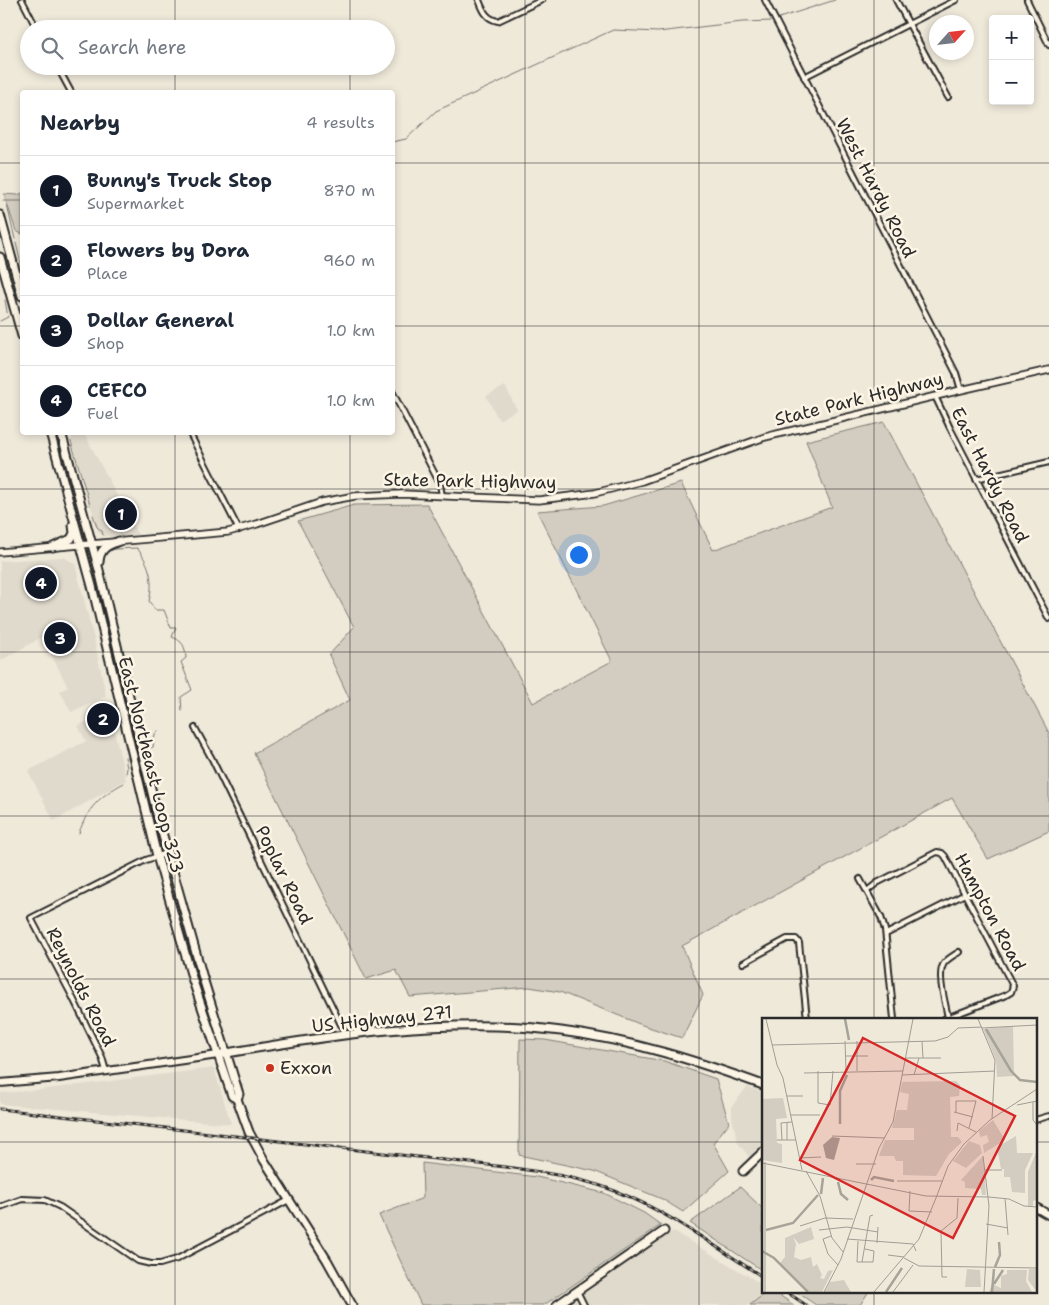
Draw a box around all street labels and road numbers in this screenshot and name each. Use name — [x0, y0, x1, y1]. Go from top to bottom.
street label: West Hardy Road — [830, 114, 922, 262]
street label: State Park Highway — [772, 366, 946, 432]
street label: East Hardy Road — [945, 403, 1035, 547]
street label: State Park Highway — [383, 467, 557, 495]
street label: East Northeast Loop 323 — [112, 654, 190, 876]
street label: Poplar Road — [250, 822, 318, 928]
street label: Hampton Road — [949, 849, 1031, 975]
street label: Reynolds Road — [41, 923, 121, 1051]
street label: US Highway 271 — [311, 1000, 453, 1038]

